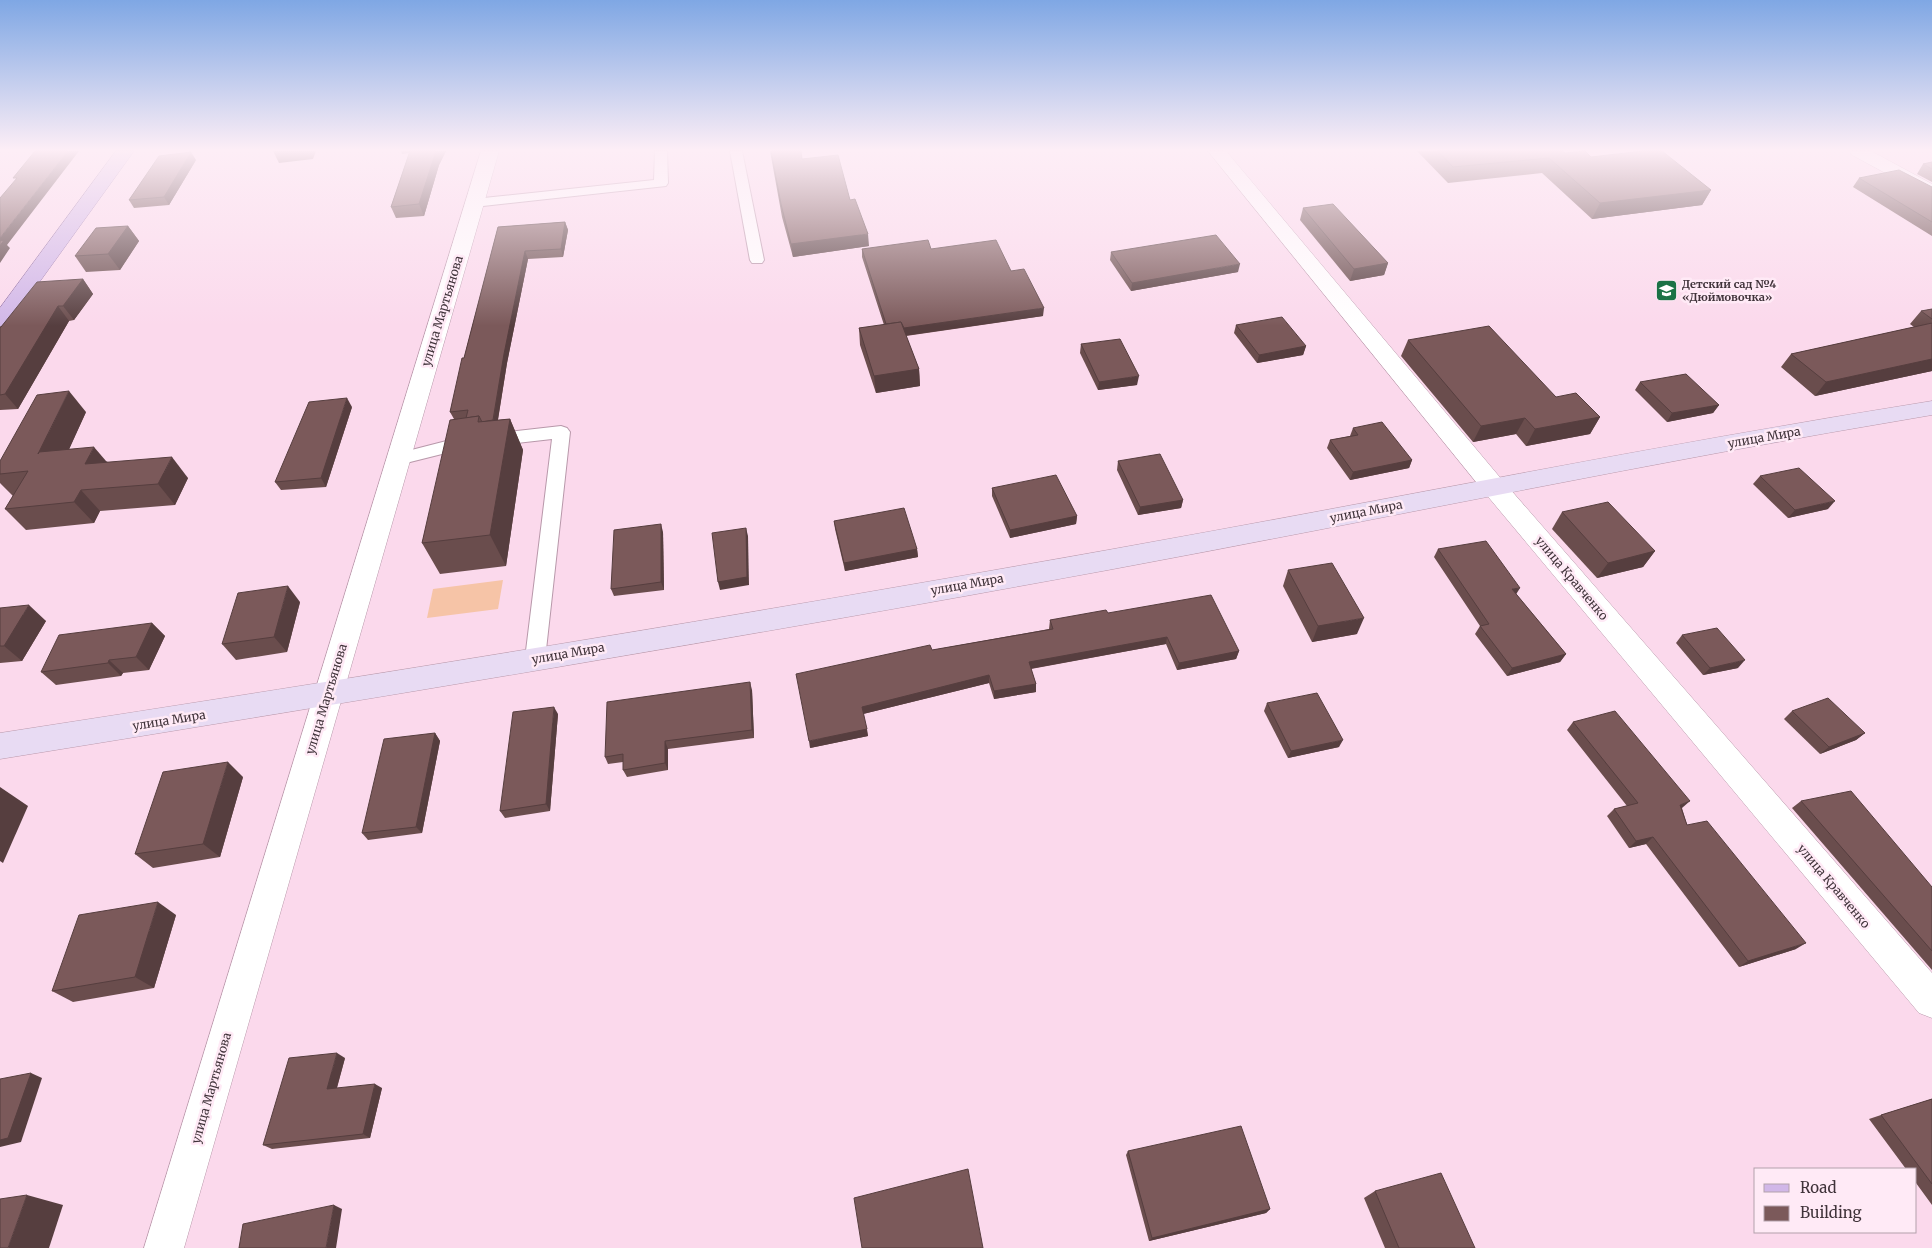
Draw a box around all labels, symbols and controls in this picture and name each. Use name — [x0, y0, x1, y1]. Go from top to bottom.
street label: улица Мартьянова — [418, 253, 466, 368]
place label: Детский сад №4 «Дюймовочка» — [1682, 277, 1776, 304]
school or university icon: Детский сад №4 «Дюймовочка» — [1654, 278, 1678, 302]
street label: улица Мира — [1726, 423, 1802, 451]
street label: улица Мира — [1328, 497, 1404, 525]
street label: улица Кравченко — [1533, 533, 1611, 623]
street label: улица Мира — [929, 570, 1005, 598]
street label: улица Мира — [530, 639, 606, 667]
street label: улица Мартьянова — [302, 641, 350, 756]
street label: улица Мира — [131, 707, 207, 733]
street label: улица Кравченко — [1795, 841, 1873, 931]
street label: улица Мартьянова — [188, 1030, 234, 1145]
legend — [1754, 1168, 1917, 1233]
text: Road — [1800, 1178, 1836, 1197]
text: Building — [1800, 1203, 1862, 1222]

